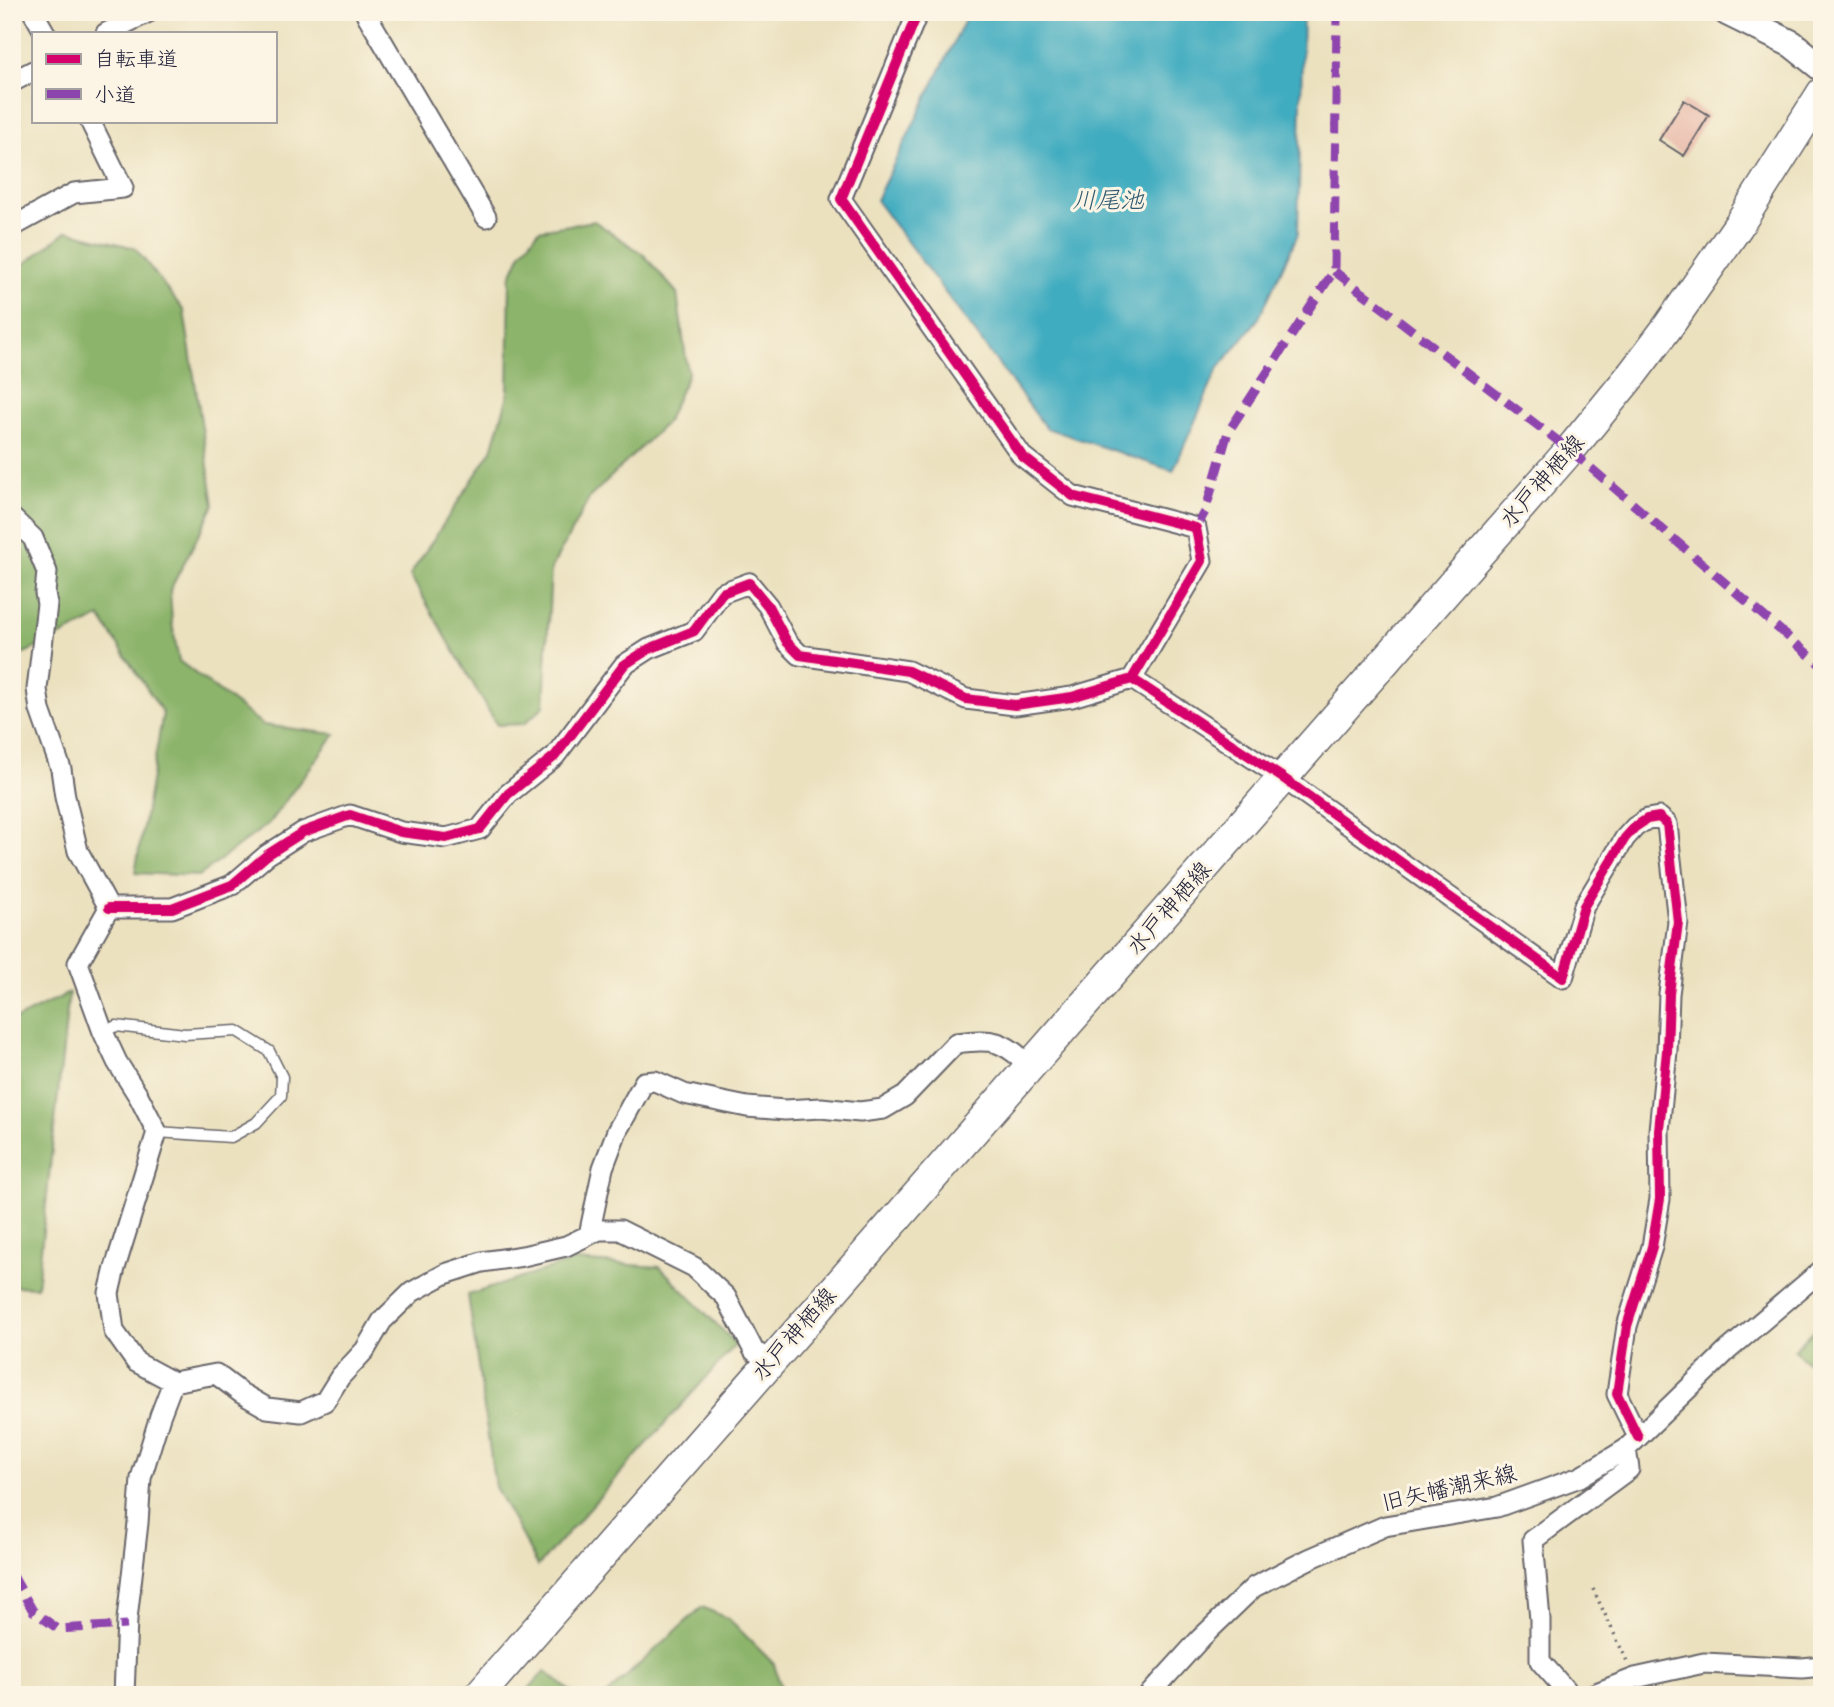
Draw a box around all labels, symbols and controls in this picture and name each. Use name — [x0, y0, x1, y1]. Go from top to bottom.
legend — [32, 32, 276, 122]
text: 自転車道 — [94, 40, 178, 78]
text: 小道 — [94, 76, 136, 114]
water label: 川尾池 — [1072, 179, 1145, 221]
street label: 水戸神栖線 — [1489, 424, 1595, 538]
street label: 水戸神栖線 — [1116, 851, 1222, 965]
street label: 水戸神栖線 — [741, 1277, 847, 1391]
street label: 旧矢幡潮来線 — [1377, 1453, 1521, 1523]

